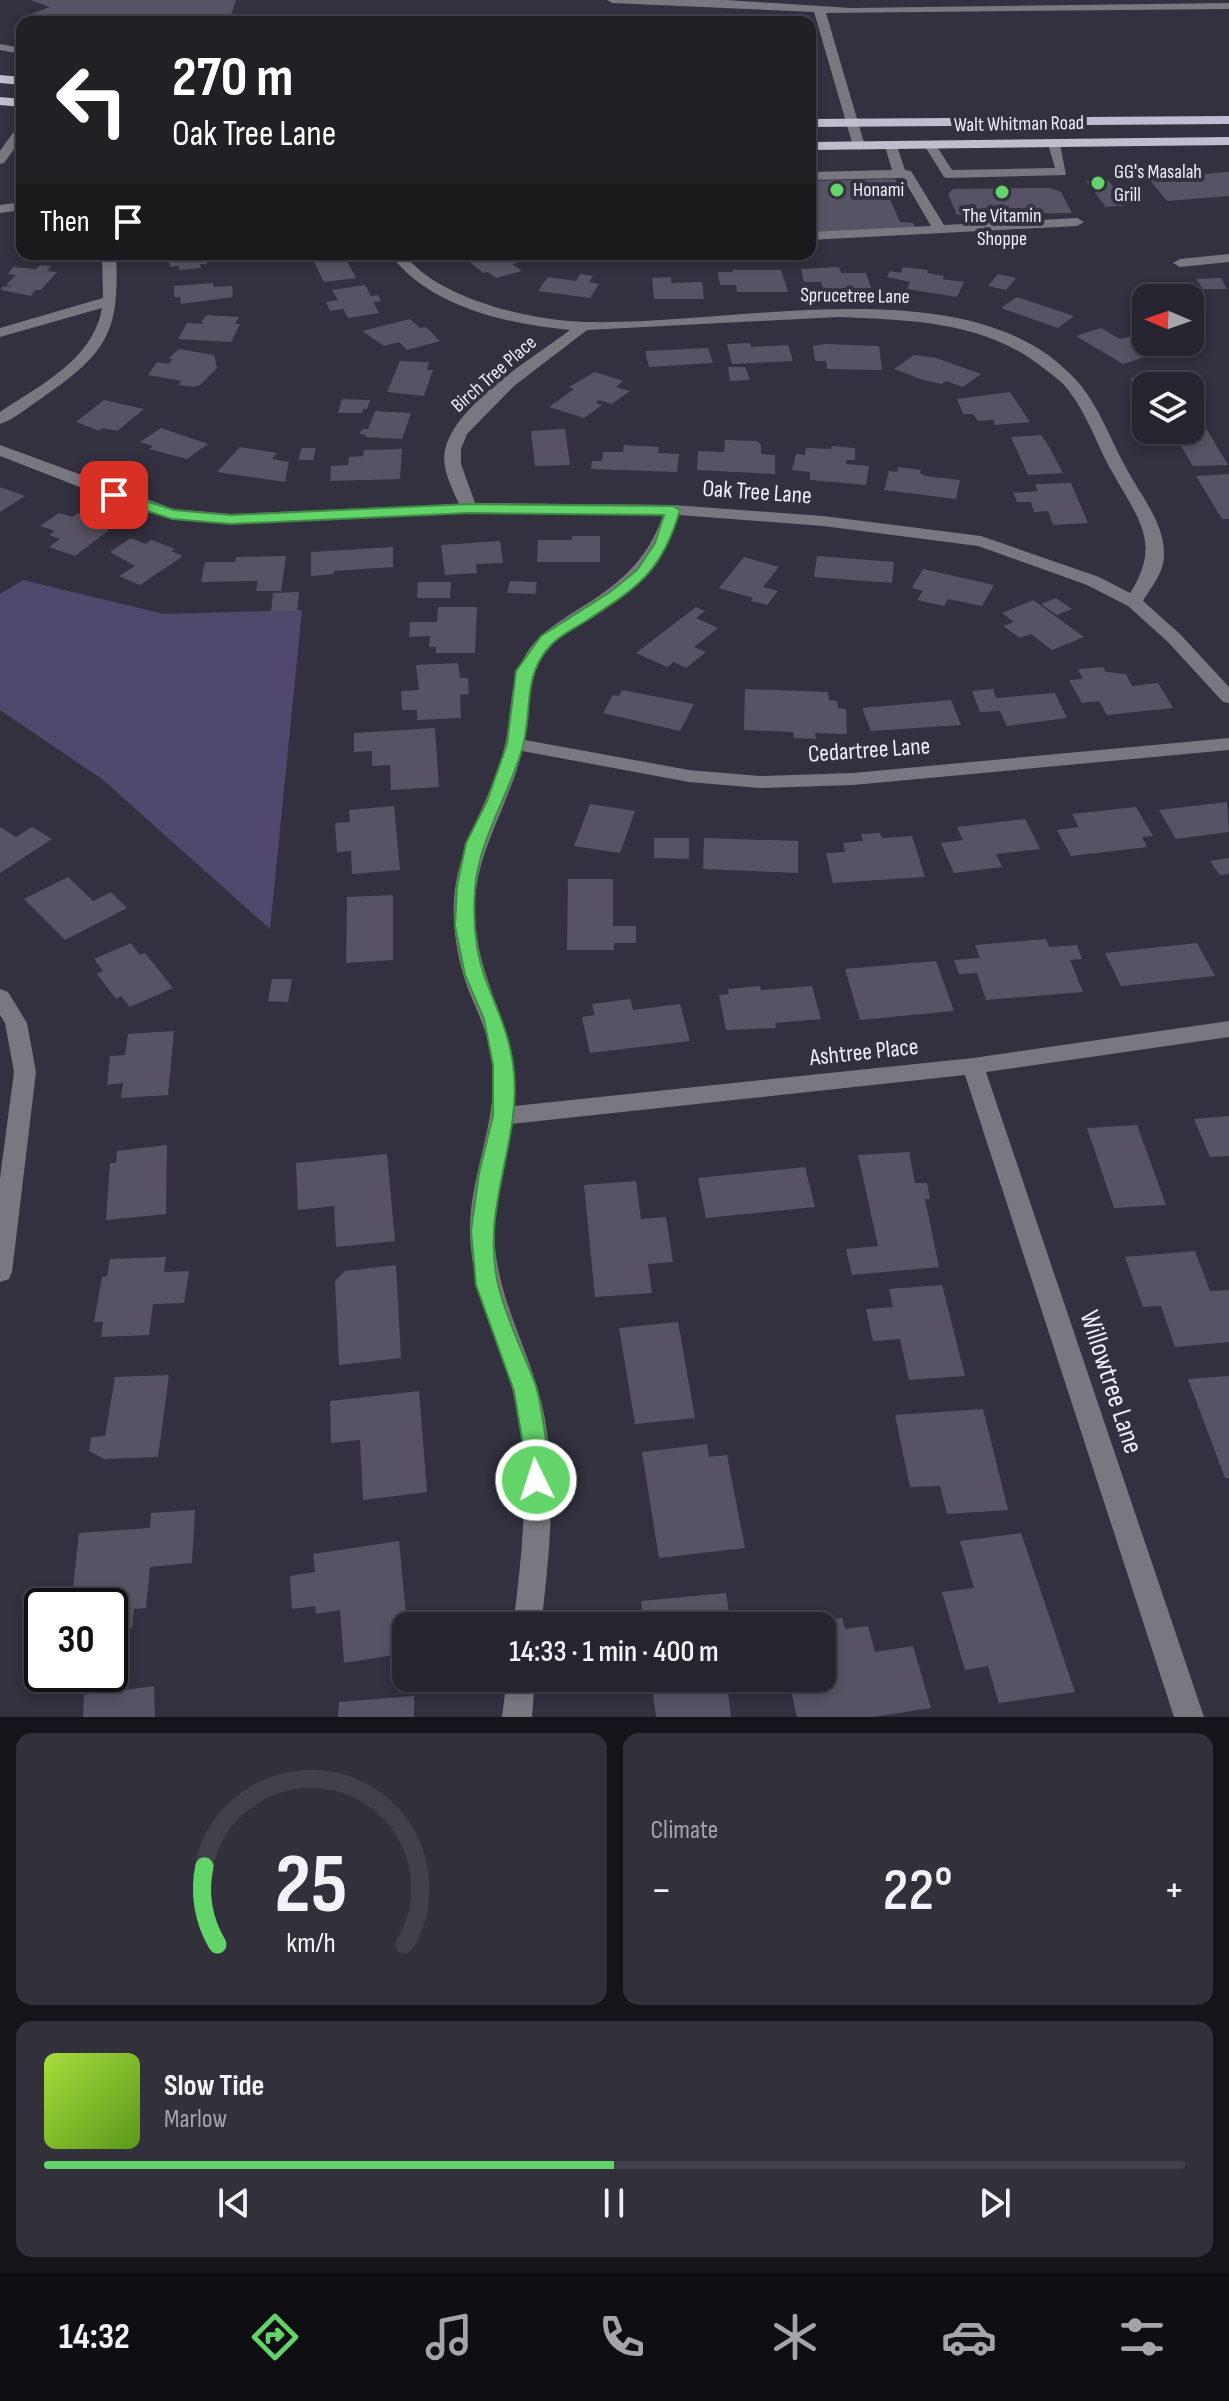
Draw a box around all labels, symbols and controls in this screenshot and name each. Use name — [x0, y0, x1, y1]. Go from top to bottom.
text: 270 m — [172, 45, 293, 112]
icon: left — [40, 48, 144, 152]
street label: Walt Whitman Road — [954, 111, 1084, 137]
text: Oak Tree Lane — [172, 113, 336, 156]
place label: GG's Masalah Grill — [1114, 160, 1202, 207]
marker: GG's Masalah Grill — [1089, 174, 1107, 192]
place label: Honami — [853, 178, 904, 202]
marker: Honami — [828, 181, 846, 199]
marker: The Vitamin Shoppe — [993, 183, 1011, 201]
icon: arrive — [106, 200, 150, 244]
text: Then — [40, 204, 90, 240]
place label: The Vitamin Shoppe — [962, 204, 1042, 251]
street label: Sprucetree Lane — [800, 283, 910, 309]
north arrow — [1132, 284, 1204, 356]
map controls — [1132, 284, 1204, 444]
street label: Birch Tree Place — [447, 331, 541, 417]
button: layers — [1132, 372, 1204, 444]
pin — [80, 461, 148, 529]
icon: arrive — [92, 473, 136, 517]
street label: Oak Tree Lane — [701, 474, 813, 510]
street label: Cedartree Lane — [807, 731, 931, 769]
street label: Ashtree Place — [807, 1032, 920, 1072]
street label: Willowtree Lane — [1072, 1306, 1150, 1458]
position arrow — [494, 1438, 578, 1522]
speed limit sign: 30 — [24, 1588, 128, 1692]
text: 14:33 · 1 min · 400 m — [509, 1634, 719, 1670]
text: Climate — [651, 1815, 718, 1846]
text: 25 — [275, 1836, 348, 1936]
text: 22° — [883, 1855, 953, 1927]
text: − — [651, 1864, 672, 1917]
text: + — [1163, 1864, 1185, 1917]
text: km/h — [287, 1926, 336, 1961]
text: Slow Tide — [164, 2068, 264, 2104]
text: Marlow — [164, 2104, 227, 2135]
icon: previous — [212, 2181, 256, 2225]
icon: pause — [592, 2181, 636, 2225]
icon: next — [973, 2181, 1017, 2225]
icon: directions — [247, 2309, 303, 2365]
icon: music — [421, 2309, 477, 2365]
icon: phone — [594, 2309, 650, 2365]
icon: climate — [767, 2309, 823, 2365]
icon: car — [941, 2309, 997, 2365]
icon: filters — [1114, 2309, 1170, 2365]
text: 14:32 — [59, 2316, 130, 2359]

